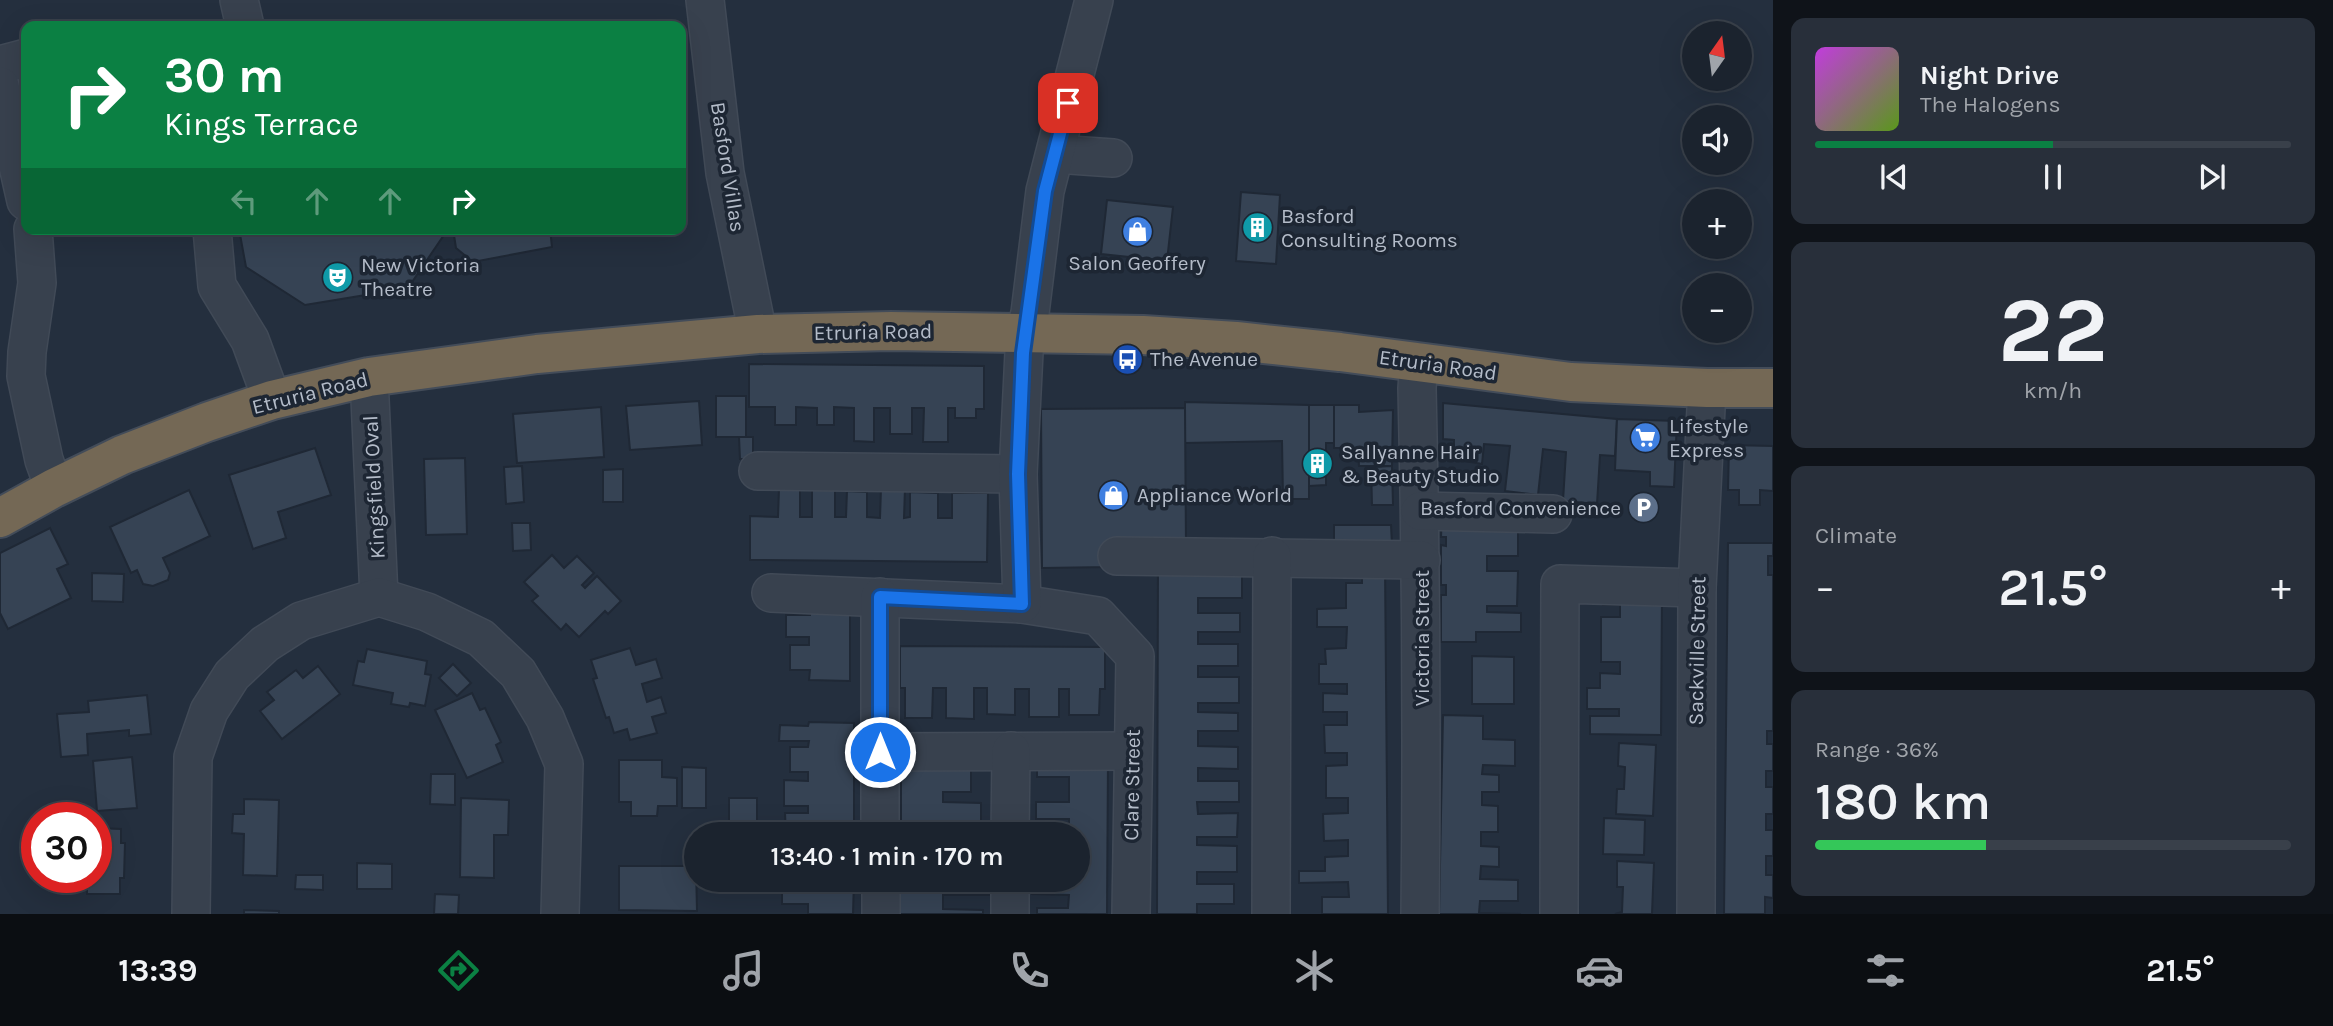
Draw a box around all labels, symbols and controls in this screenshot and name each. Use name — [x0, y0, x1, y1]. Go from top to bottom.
north arrow — [1682, 21, 1752, 91]
map controls — [1682, 21, 1752, 343]
text: 30 m — [164, 47, 284, 104]
icon: right — [49, 49, 140, 140]
text: Night Drive — [1920, 60, 2059, 91]
pin — [1038, 73, 1098, 133]
icon: arrive — [1049, 84, 1087, 122]
text: The Halogens — [1920, 91, 2060, 118]
street label: Basford Villas — [706, 100, 750, 234]
button: sound — [1682, 105, 1752, 175]
text: Kings Terrace — [164, 106, 359, 143]
icon: previous — [1875, 158, 1913, 196]
icon: pause — [2034, 158, 2072, 196]
icon: next — [2193, 158, 2231, 196]
icon: left — [225, 182, 263, 220]
icon: ahead — [298, 182, 336, 220]
icon: ahead — [371, 182, 409, 220]
icon: right — [444, 182, 482, 220]
button: + — [1682, 189, 1752, 259]
place label: Basford Consulting Rooms — [1281, 204, 1458, 252]
building icon: Basford Consulting Rooms — [1241, 211, 1275, 245]
shop icon: Salon Geoffery — [1120, 214, 1154, 248]
place label: Salon Geoffery — [1068, 251, 1206, 275]
place label: New Victoria Theatre — [361, 253, 480, 301]
theatre icon: New Victoria Theatre — [321, 260, 355, 294]
button: − — [1682, 273, 1752, 343]
text: 22 — [1998, 278, 2108, 384]
street label: Etruria Road — [813, 319, 933, 345]
bus stop icon: The Avenue — [1110, 342, 1144, 376]
street label: Etruria Road — [1378, 345, 1498, 385]
place label: The Avenue — [1150, 347, 1258, 371]
street label: Etruria Road — [249, 367, 371, 419]
text: km/h — [2024, 377, 2082, 404]
place label: Lifestyle Express — [1669, 414, 1748, 462]
street label: Kingsfield Oval — [358, 415, 390, 559]
supermarket icon: Lifestyle Express — [1629, 421, 1663, 455]
place label: Sallyanne Hair & Beauty Studio — [1341, 440, 1499, 488]
building icon: Sallyanne Hair & Beauty Studio — [1301, 447, 1335, 481]
shop icon: Appliance World — [1097, 478, 1131, 512]
place label: Appliance World — [1137, 483, 1292, 507]
parking icon: Basford Convenience — [1627, 491, 1661, 525]
place label: Basford Convenience — [1420, 496, 1621, 520]
text: Climate — [1815, 522, 1897, 549]
text: 21.5° — [1998, 557, 2108, 618]
text: − — [1815, 565, 1835, 610]
text: + — [2271, 565, 2291, 610]
street label: Victoria Street — [1410, 570, 1434, 706]
street label: Sackville Street — [1684, 576, 1710, 726]
position arrow — [843, 715, 917, 789]
street label: Clare Street — [1119, 729, 1145, 841]
text: Range · 36% — [1815, 736, 1939, 763]
text: 180 km — [1815, 771, 1991, 832]
speed limit sign: 30 — [21, 802, 112, 893]
text: 13:40 · 1 min · 170 m — [770, 841, 1004, 872]
icon: directions — [434, 946, 483, 995]
icon: music — [719, 946, 768, 995]
icon: phone — [1005, 946, 1054, 995]
icon: climate — [1290, 946, 1339, 995]
icon: car — [1575, 946, 1624, 995]
icon: filters — [1861, 946, 1910, 995]
text: 13:39 — [118, 952, 198, 989]
text: 21.5° — [2146, 952, 2215, 989]

